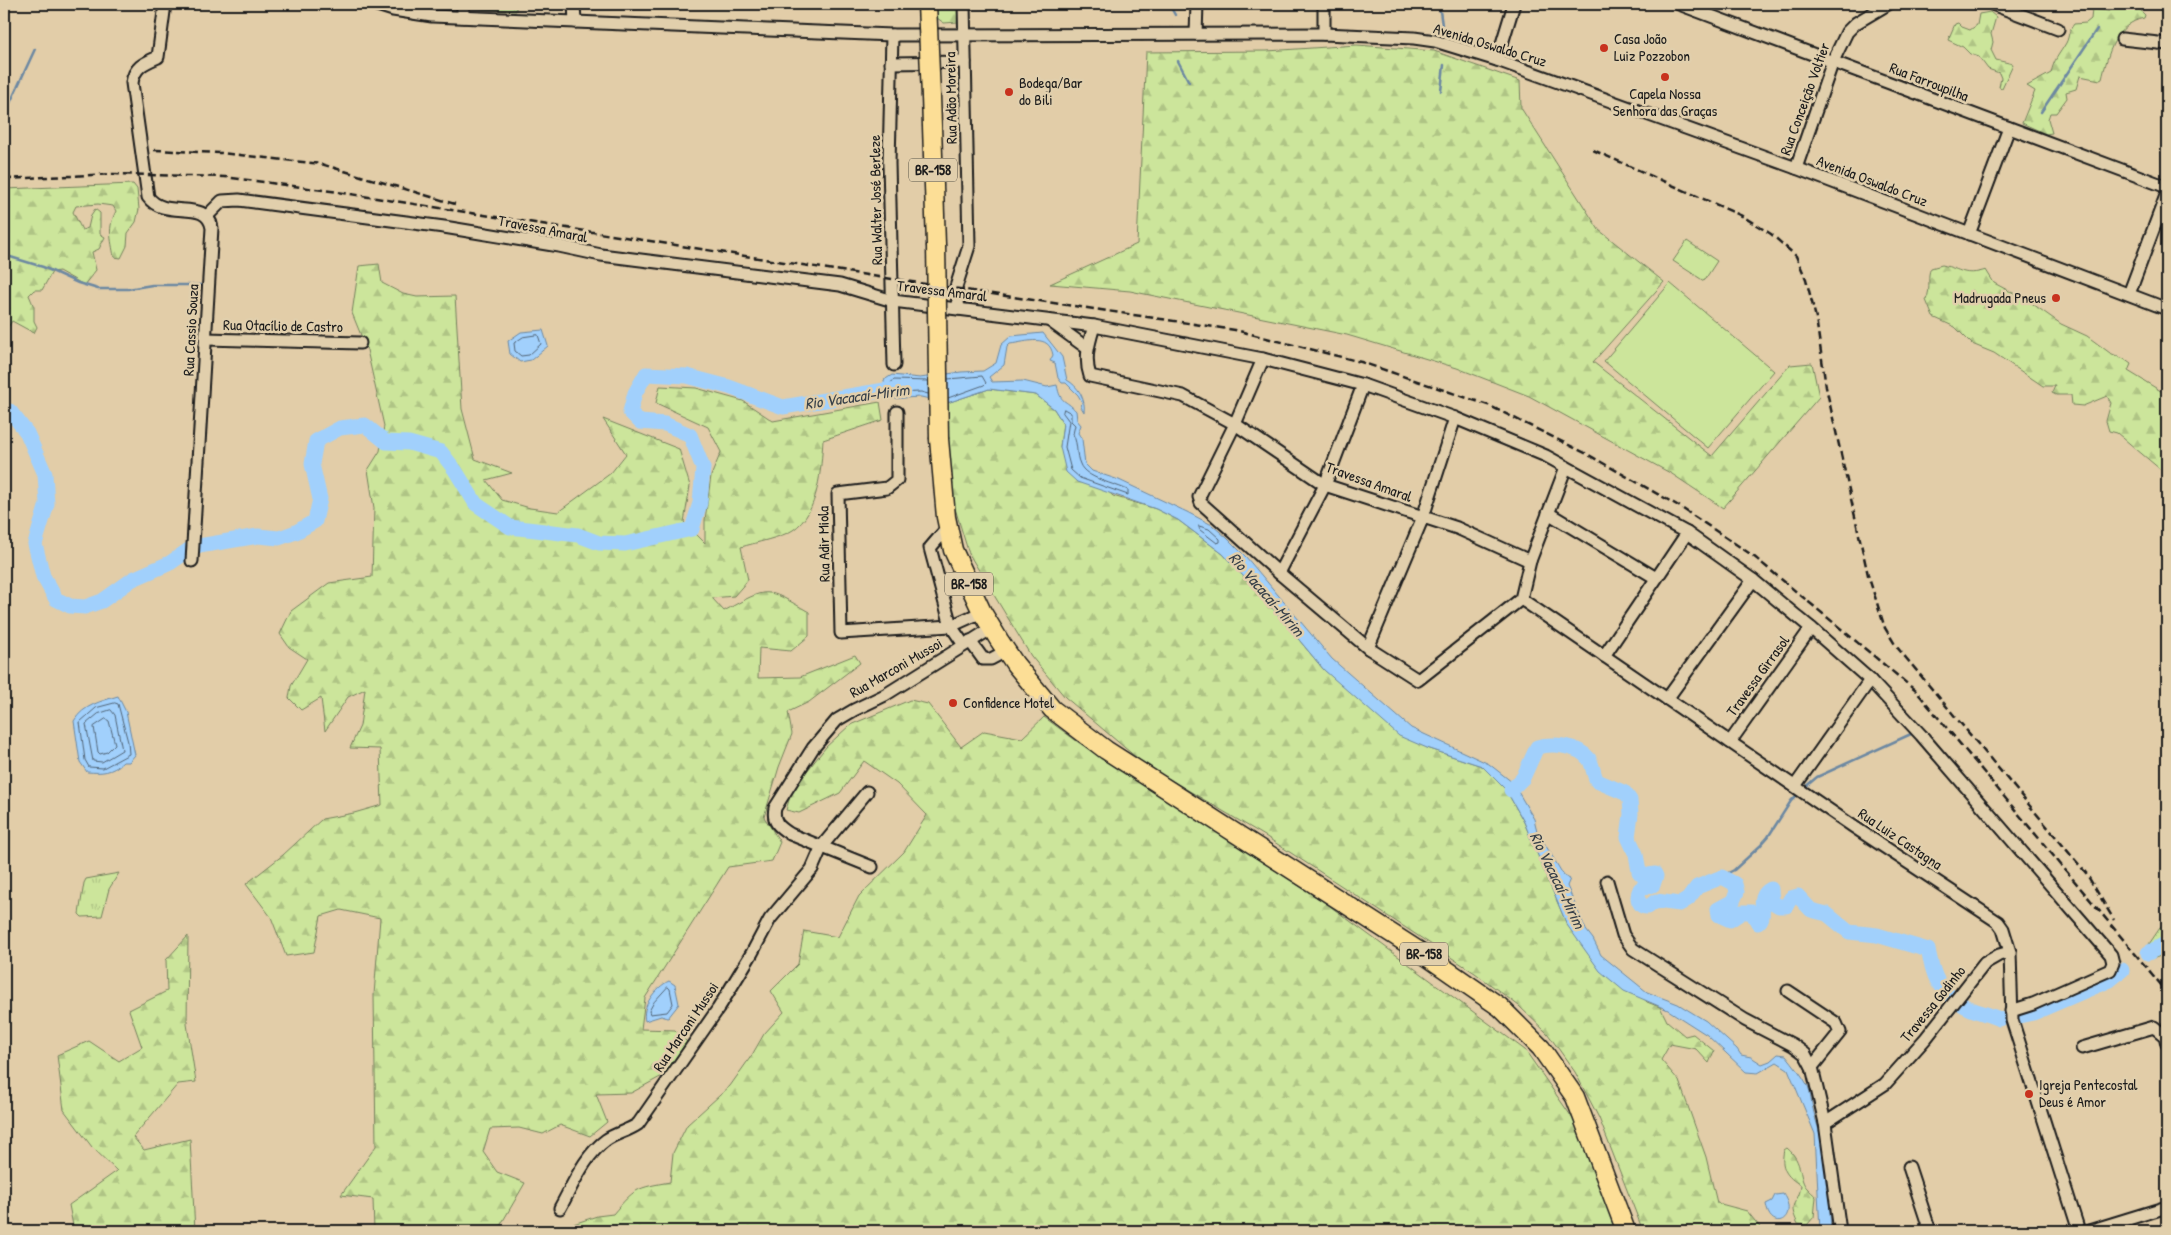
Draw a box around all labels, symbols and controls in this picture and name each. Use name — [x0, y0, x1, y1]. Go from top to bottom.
street label: Avenida Oswaldo Cruz — [1431, 17, 1550, 72]
place label: Casa João Luiz Pozzobon — [1614, 28, 1690, 66]
street label: Rua Conceição Voltier — [1774, 39, 1835, 158]
marker: Casa João Luiz Pozzobon — [1598, 42, 1610, 54]
street label: Rua Adão Moreira — [939, 52, 962, 144]
street label: Rua Farroupilha — [1887, 57, 1972, 106]
marker: Capela Nossa Senhora das Graças — [1659, 71, 1671, 83]
place label: Bodega/Bar do Bili — [1019, 72, 1083, 110]
place label: Capela Nossa Senhora das Graças — [1613, 83, 1717, 121]
marker: Bodega/Bar do Bili — [1003, 86, 1015, 98]
street label: Rua Walter José Berleze — [864, 135, 887, 265]
street label: Avenida Oswaldo Cruz — [1814, 150, 1931, 212]
road number: BR-158 — [909, 158, 957, 182]
street label: Travessa Amaral — [497, 210, 590, 247]
street label: Travessa Amaral — [896, 275, 988, 306]
street label: Rua Cassio Souza — [178, 283, 203, 376]
place label: Madrugada Pneus — [1954, 287, 2046, 308]
marker: Madrugada Pneus — [2050, 292, 2062, 304]
street label: Rua Otacílio de Castro — [223, 314, 343, 337]
water label: Rio Vacacaí-Mirim — [803, 378, 912, 414]
street label: Travessa Amaral — [1323, 456, 1415, 507]
street label: Rua Adir Miola — [812, 506, 835, 582]
water label: Rio Vacacaí-Mirim — [1224, 547, 1310, 642]
road number: BR-158 — [945, 572, 993, 596]
street label: Travessa Girrasol — [1721, 631, 1794, 720]
street label: Rua Marconi Mussoi — [845, 632, 946, 703]
place label: Confidence Motel — [963, 692, 1054, 713]
marker: Confidence Motel — [947, 697, 959, 709]
street label: Rua Luiz Castagna — [1854, 803, 1947, 875]
water label: Rio Vacacaí-Mirim — [1525, 828, 1591, 933]
road number: BR-158 — [1400, 942, 1448, 966]
street label: Travessa Godinho — [1895, 961, 1970, 1046]
street label: Rua Marconi Mussoi — [648, 978, 723, 1076]
place label: Igreja Pentecostal Deus é Amor — [2039, 1074, 2138, 1112]
marker: Igreja Pentecostal Deus é Amor — [2023, 1088, 2035, 1100]

